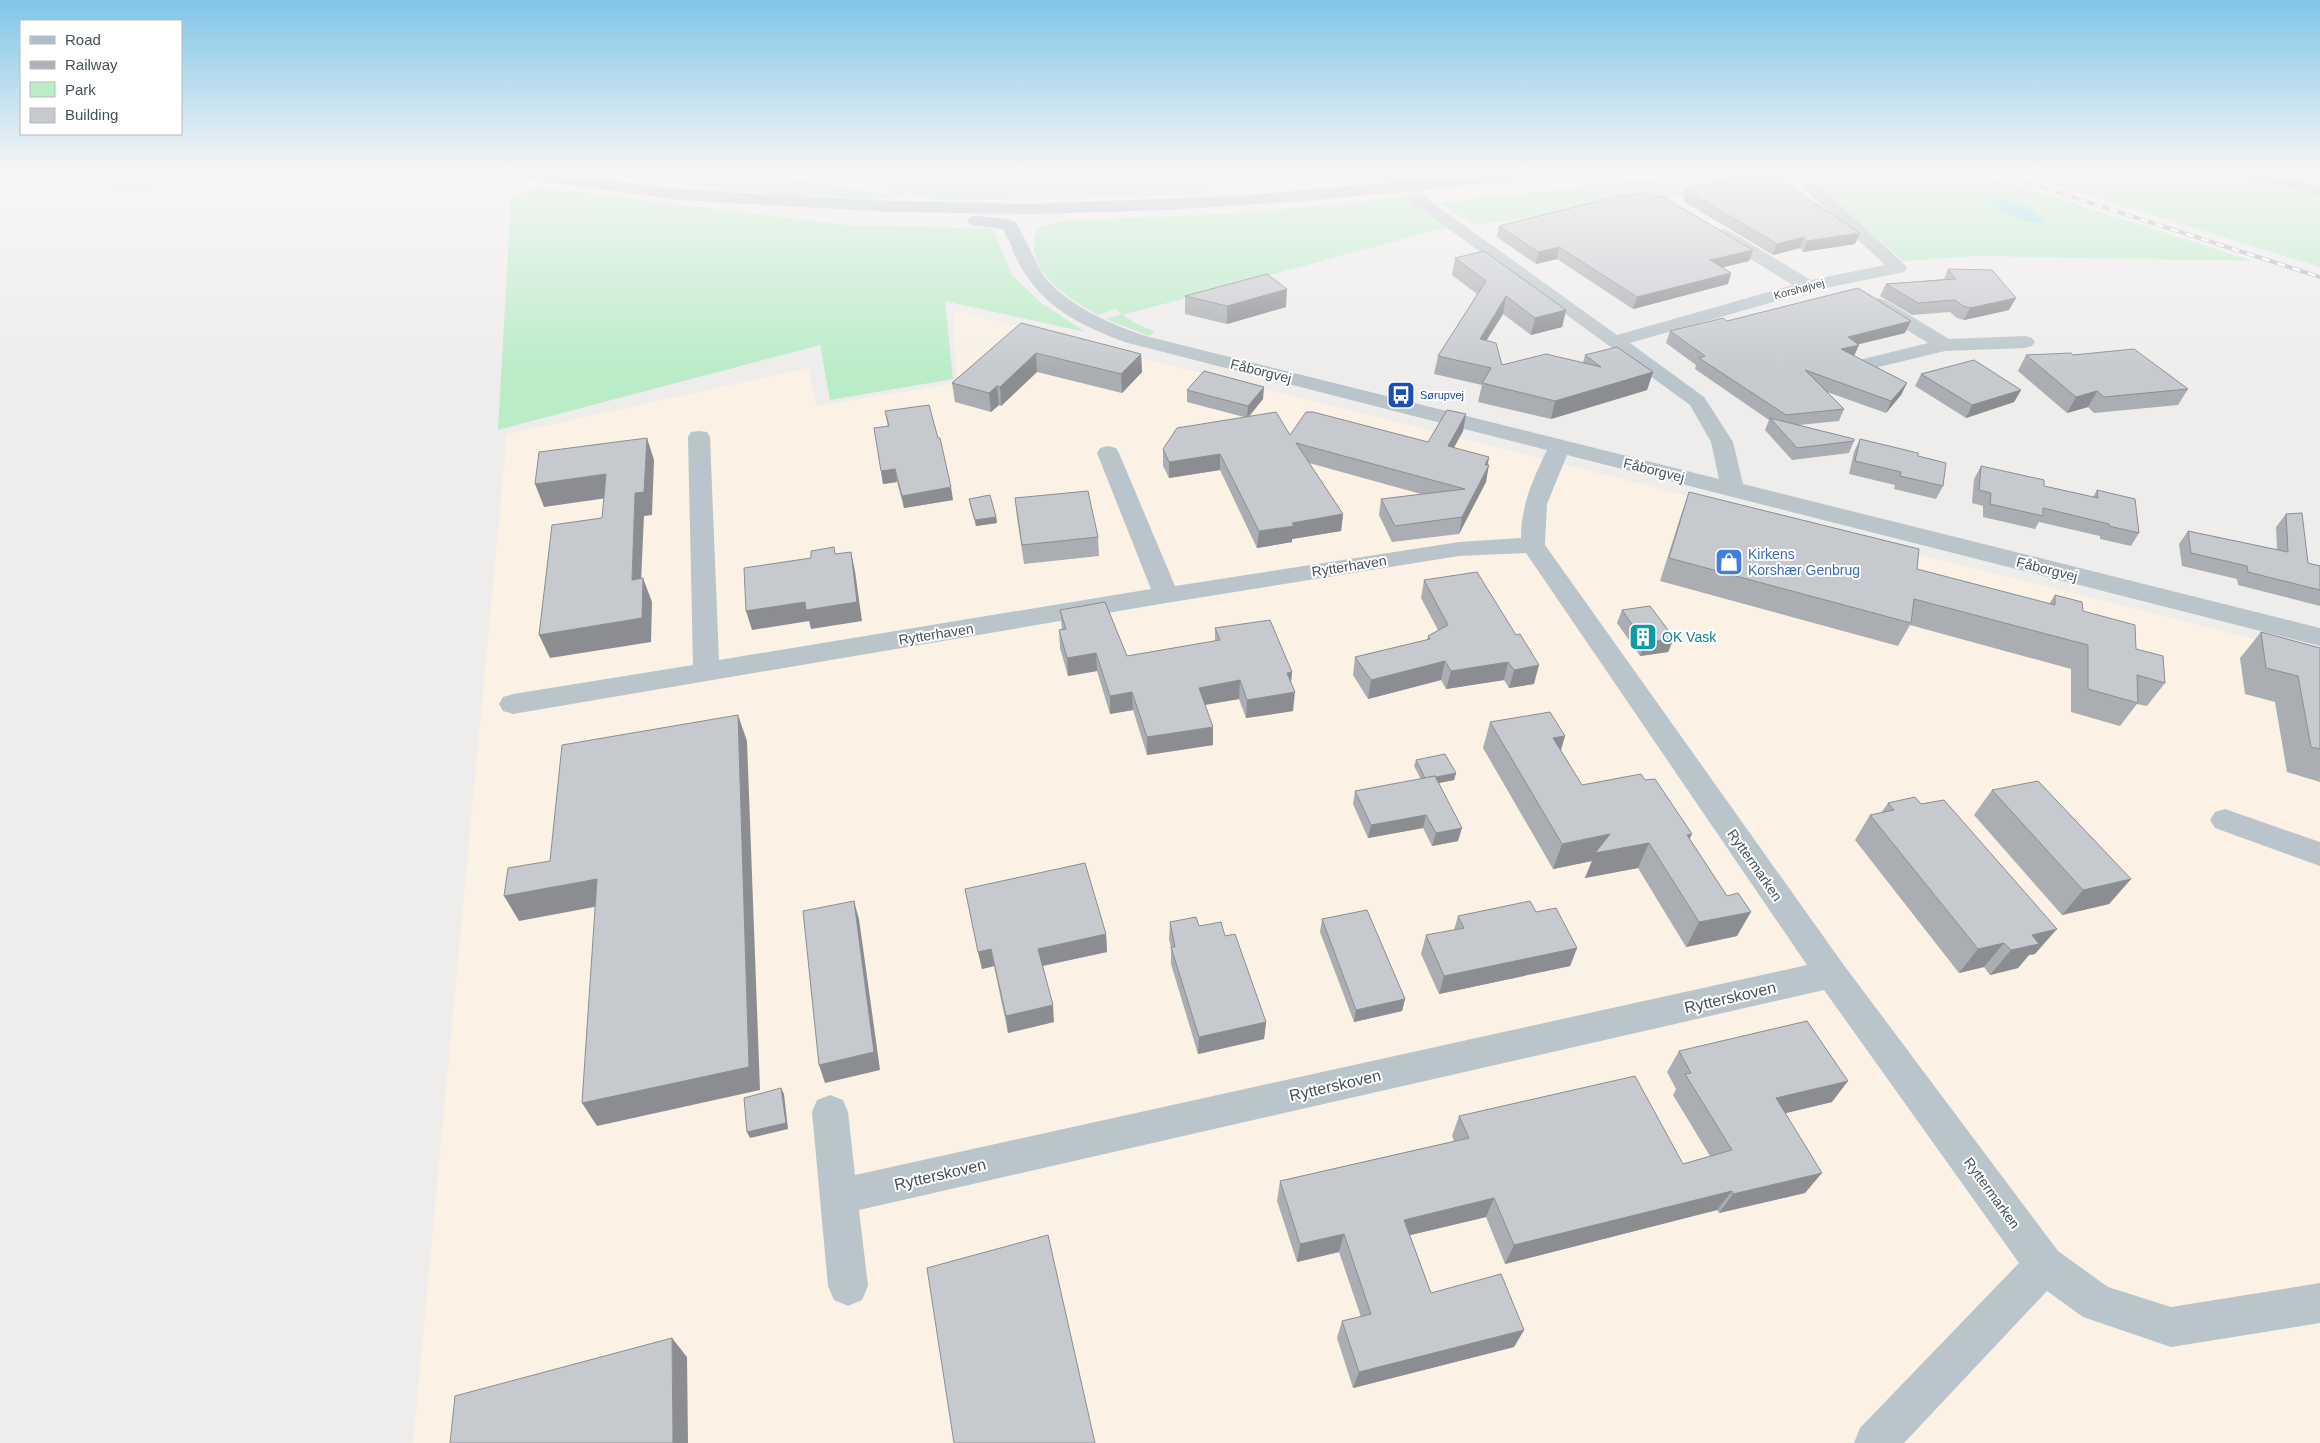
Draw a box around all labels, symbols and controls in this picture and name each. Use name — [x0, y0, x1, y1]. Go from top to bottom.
legend — [20, 20, 182, 135]
text: Road — [65, 31, 101, 48]
text: Railway — [65, 56, 118, 73]
text: Park — [65, 81, 96, 98]
text: Building — [65, 106, 118, 123]
street label: Korshøjvej — [1772, 276, 1826, 302]
street label: Fåborgvej — [1229, 356, 1293, 386]
bus stop icon: Sørupvej — [1386, 380, 1416, 410]
place label: Sørupvej — [1420, 389, 1464, 401]
street label: Fåborgvej — [1622, 455, 1686, 485]
place label: Kirkens Korshær Genbrug — [1748, 546, 1860, 578]
shop icon: Kirkens Korshær Genbrug — [1714, 547, 1744, 577]
street label: Rytterhaven — [1310, 552, 1388, 580]
street label: Fåborgvej — [2015, 554, 2079, 584]
street label: Rytterhaven — [897, 620, 975, 648]
building icon: OK Vask — [1628, 622, 1658, 652]
place label: OK Vask — [1662, 629, 1717, 645]
street label: Ryttermarken — [1724, 826, 1786, 904]
street label: Rytterskoven — [1683, 979, 1778, 1016]
street label: Rytterskoven — [1288, 1067, 1383, 1104]
street label: Ryttermarken — [1961, 1154, 2023, 1232]
street label: Rytterskoven — [893, 1156, 988, 1193]

